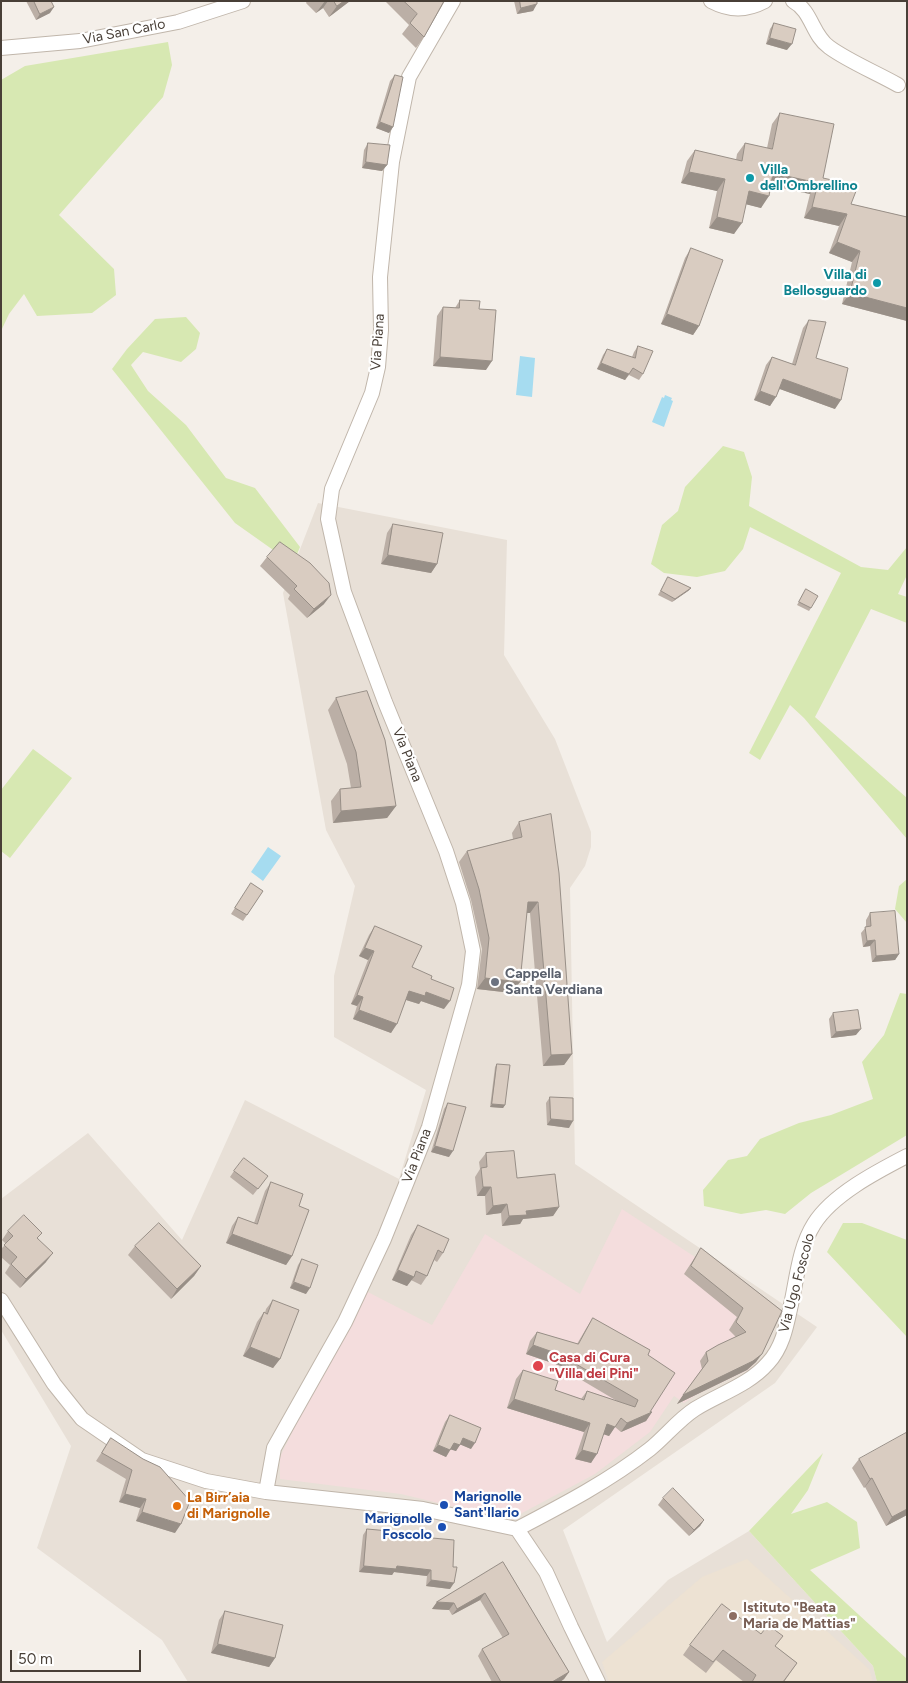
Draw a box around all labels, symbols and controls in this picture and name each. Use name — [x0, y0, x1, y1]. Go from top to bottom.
street label: Via San Carlo — [81, 16, 167, 48]
place label: Villa dell'Ombrellino — [760, 162, 858, 194]
marker: Villa dell'Ombrellino — [744, 172, 756, 184]
place label: Villa di Bellosguardo — [784, 267, 867, 300]
marker: Villa di Bellosguardo — [871, 277, 883, 289]
street label: Via Piana — [368, 313, 388, 371]
street label: Via Piana — [389, 725, 425, 785]
place label: Cappella Santa Verdiana — [505, 966, 603, 999]
marker: Cappella Santa Verdiana — [489, 976, 501, 988]
street label: Via Piana — [399, 1126, 435, 1186]
street label: Via Ugo Foscolo — [776, 1231, 818, 1335]
place label: Casa di Cura "Villa dei Pini" — [549, 1350, 639, 1382]
marker: Casa di Cura "Villa dei Pini" — [531, 1359, 545, 1373]
place label: Marignolle Sant'Ilario — [454, 1489, 522, 1521]
place label: La Birr’aia di Marignolle — [187, 1490, 270, 1522]
marker: Marignolle Sant'Ilario — [438, 1499, 450, 1511]
marker: La Birr’aia di Marignolle — [171, 1500, 183, 1512]
place label: Marignolle Foscolo — [364, 1511, 432, 1544]
marker: Marignolle Foscolo — [436, 1521, 448, 1533]
place label: Istituto "Beata Maria de Mattias" — [743, 1600, 856, 1632]
marker: Istituto "Beata Maria de Mattias" — [727, 1610, 739, 1622]
scale bar — [12, 1640, 144, 1672]
text: 50 m — [18, 1650, 53, 1668]

